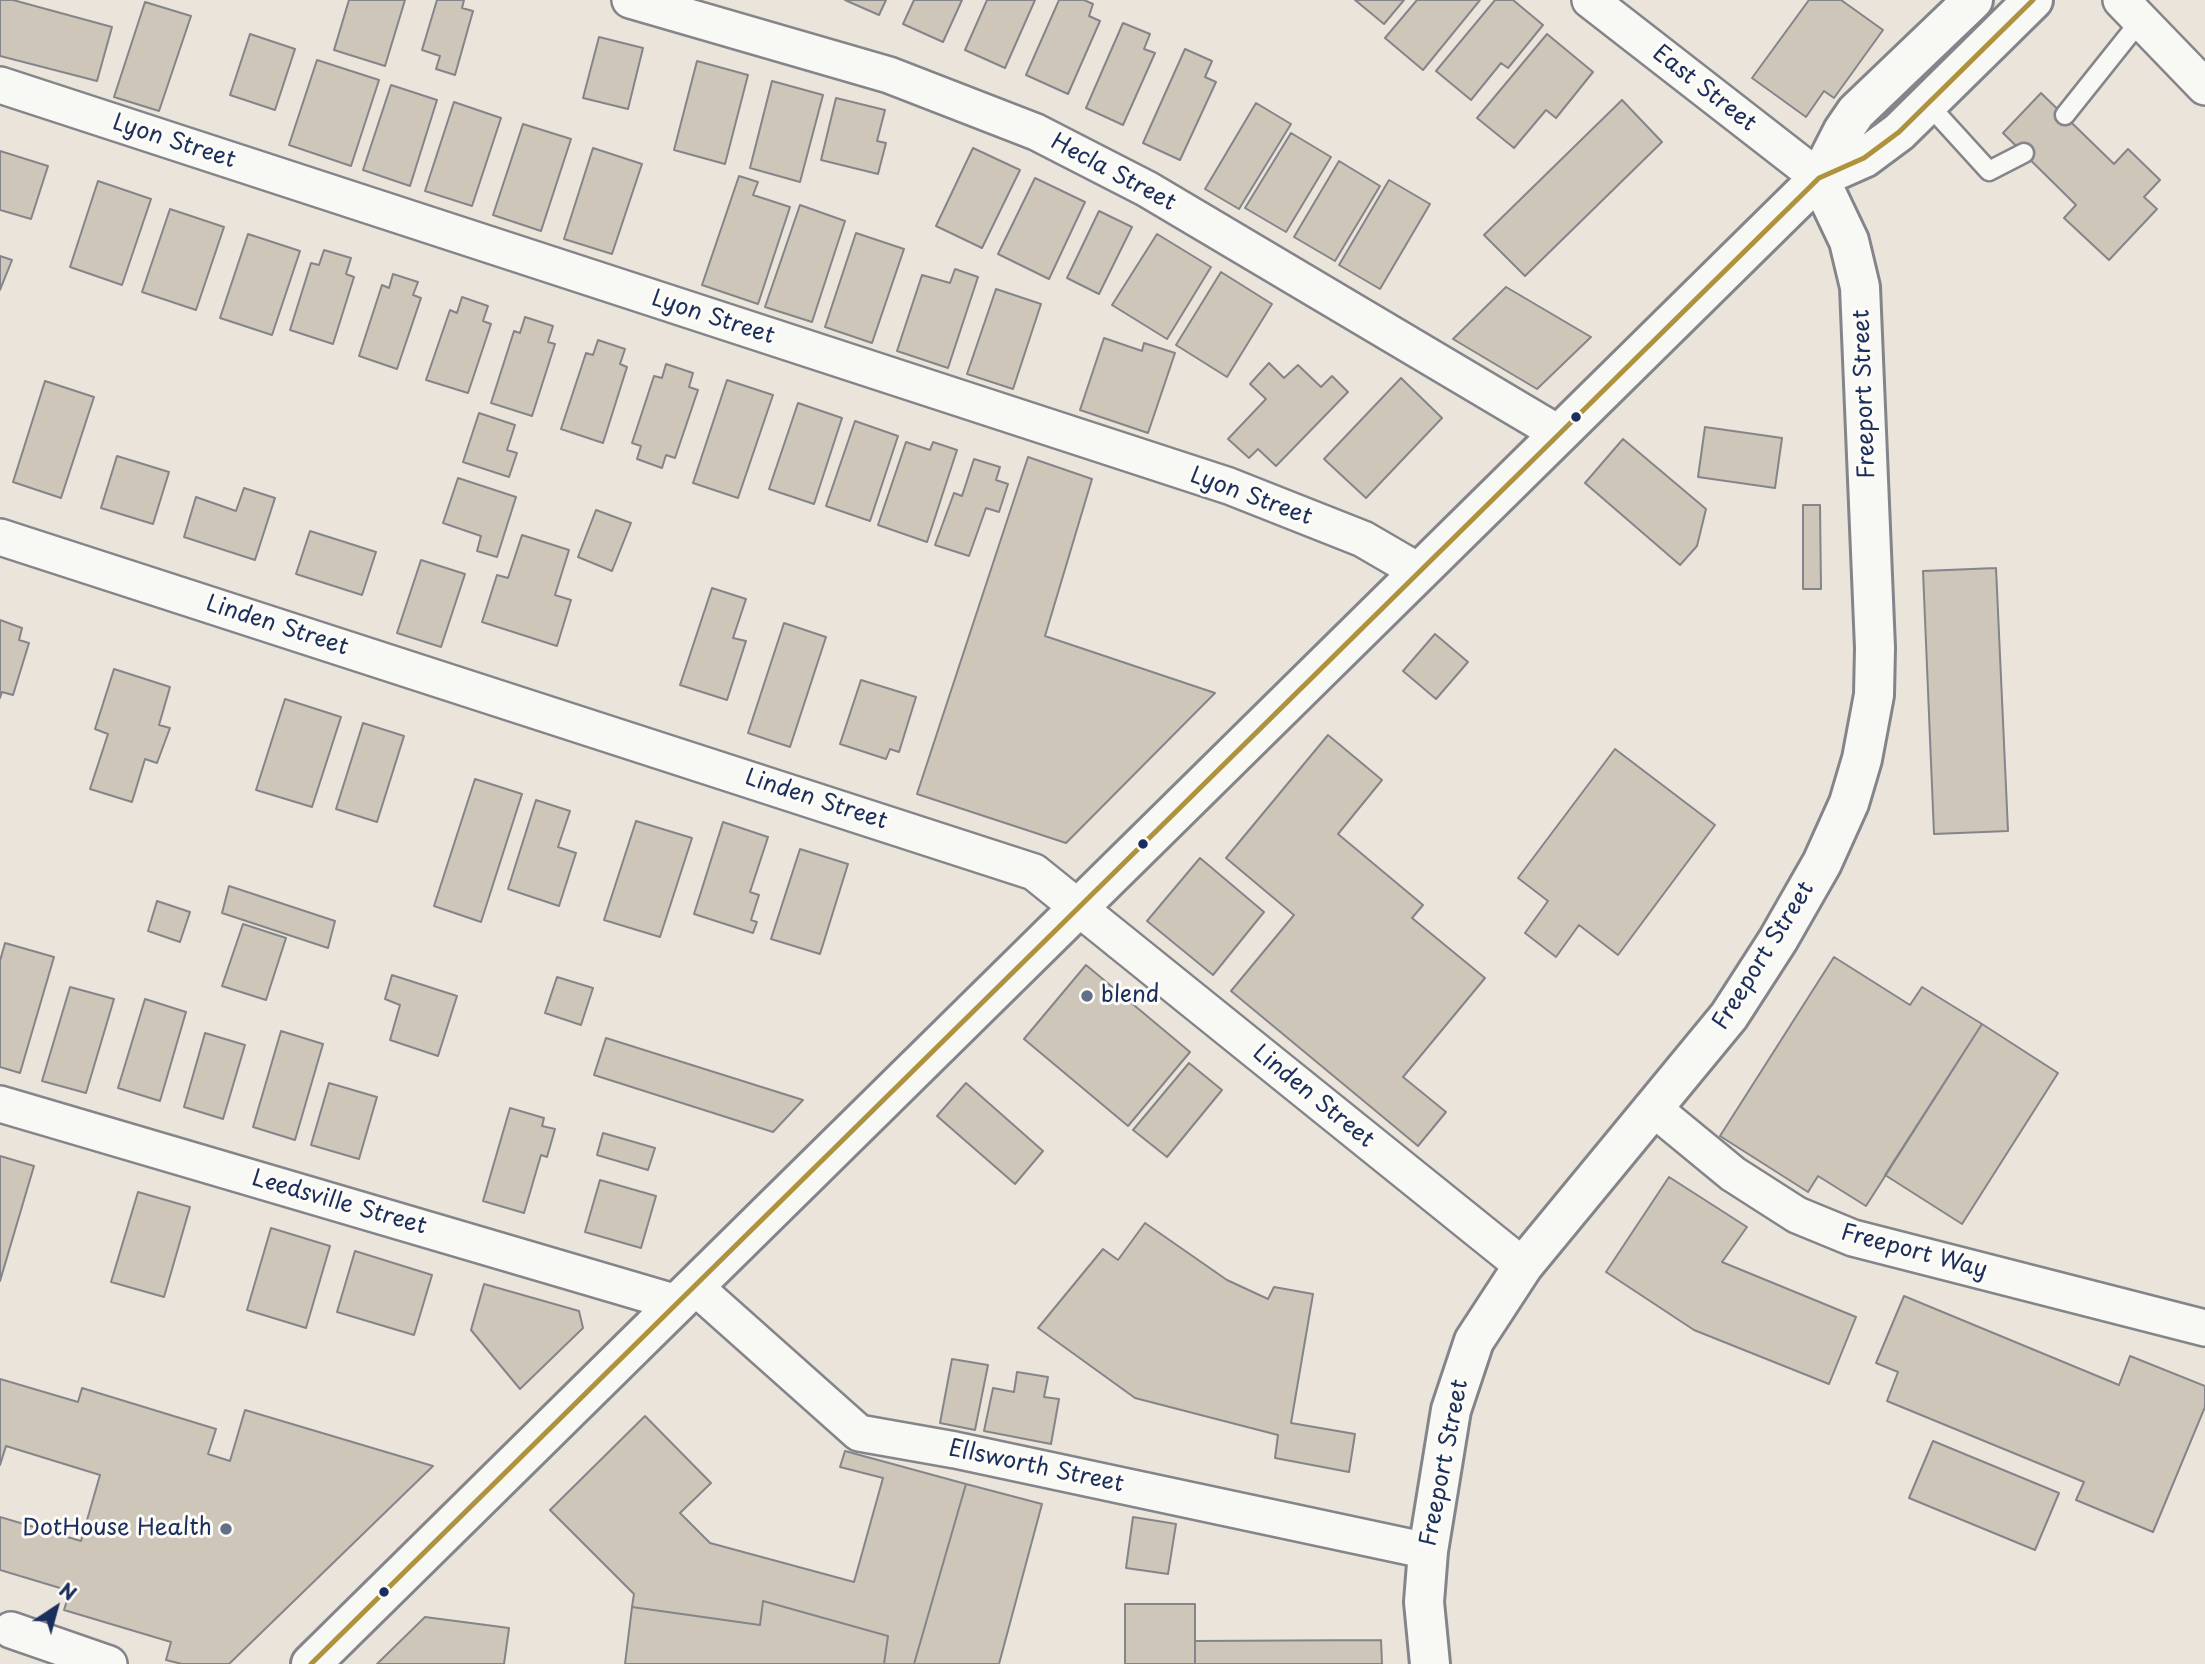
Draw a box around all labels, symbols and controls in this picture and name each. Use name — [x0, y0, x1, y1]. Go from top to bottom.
street label: East Street — [1647, 40, 1761, 138]
street label: Lyon Street — [109, 109, 239, 175]
street label: Hecla Street — [1046, 128, 1180, 218]
street label: Lyon Street — [648, 285, 778, 351]
street label: Freeport Street — [1848, 309, 1882, 479]
unlabelled marker — [1569, 410, 1583, 424]
street label: Lyon Street — [1186, 462, 1316, 532]
street label: Linden Street — [202, 590, 352, 662]
street label: Linden Street — [741, 764, 891, 836]
unlabelled marker — [1136, 837, 1150, 851]
street label: Freeport Street — [1707, 877, 1821, 1035]
place label: blend — [1101, 982, 1159, 1010]
marker: blend — [1079, 988, 1095, 1004]
street label: Linden Street — [1247, 1040, 1379, 1154]
street label: Leedsville Street — [248, 1165, 430, 1241]
street label: Freeport Way — [1838, 1219, 1990, 1285]
street label: Freeport Street — [1415, 1377, 1475, 1549]
street label: Ellsworth Street — [946, 1435, 1126, 1499]
place label: DotHouse Health — [22, 1515, 212, 1543]
marker: DotHouse Health — [218, 1521, 234, 1537]
north arrow — [21, 1573, 91, 1643]
text: N — [54, 1575, 83, 1607]
unlabelled marker — [377, 1585, 391, 1599]

